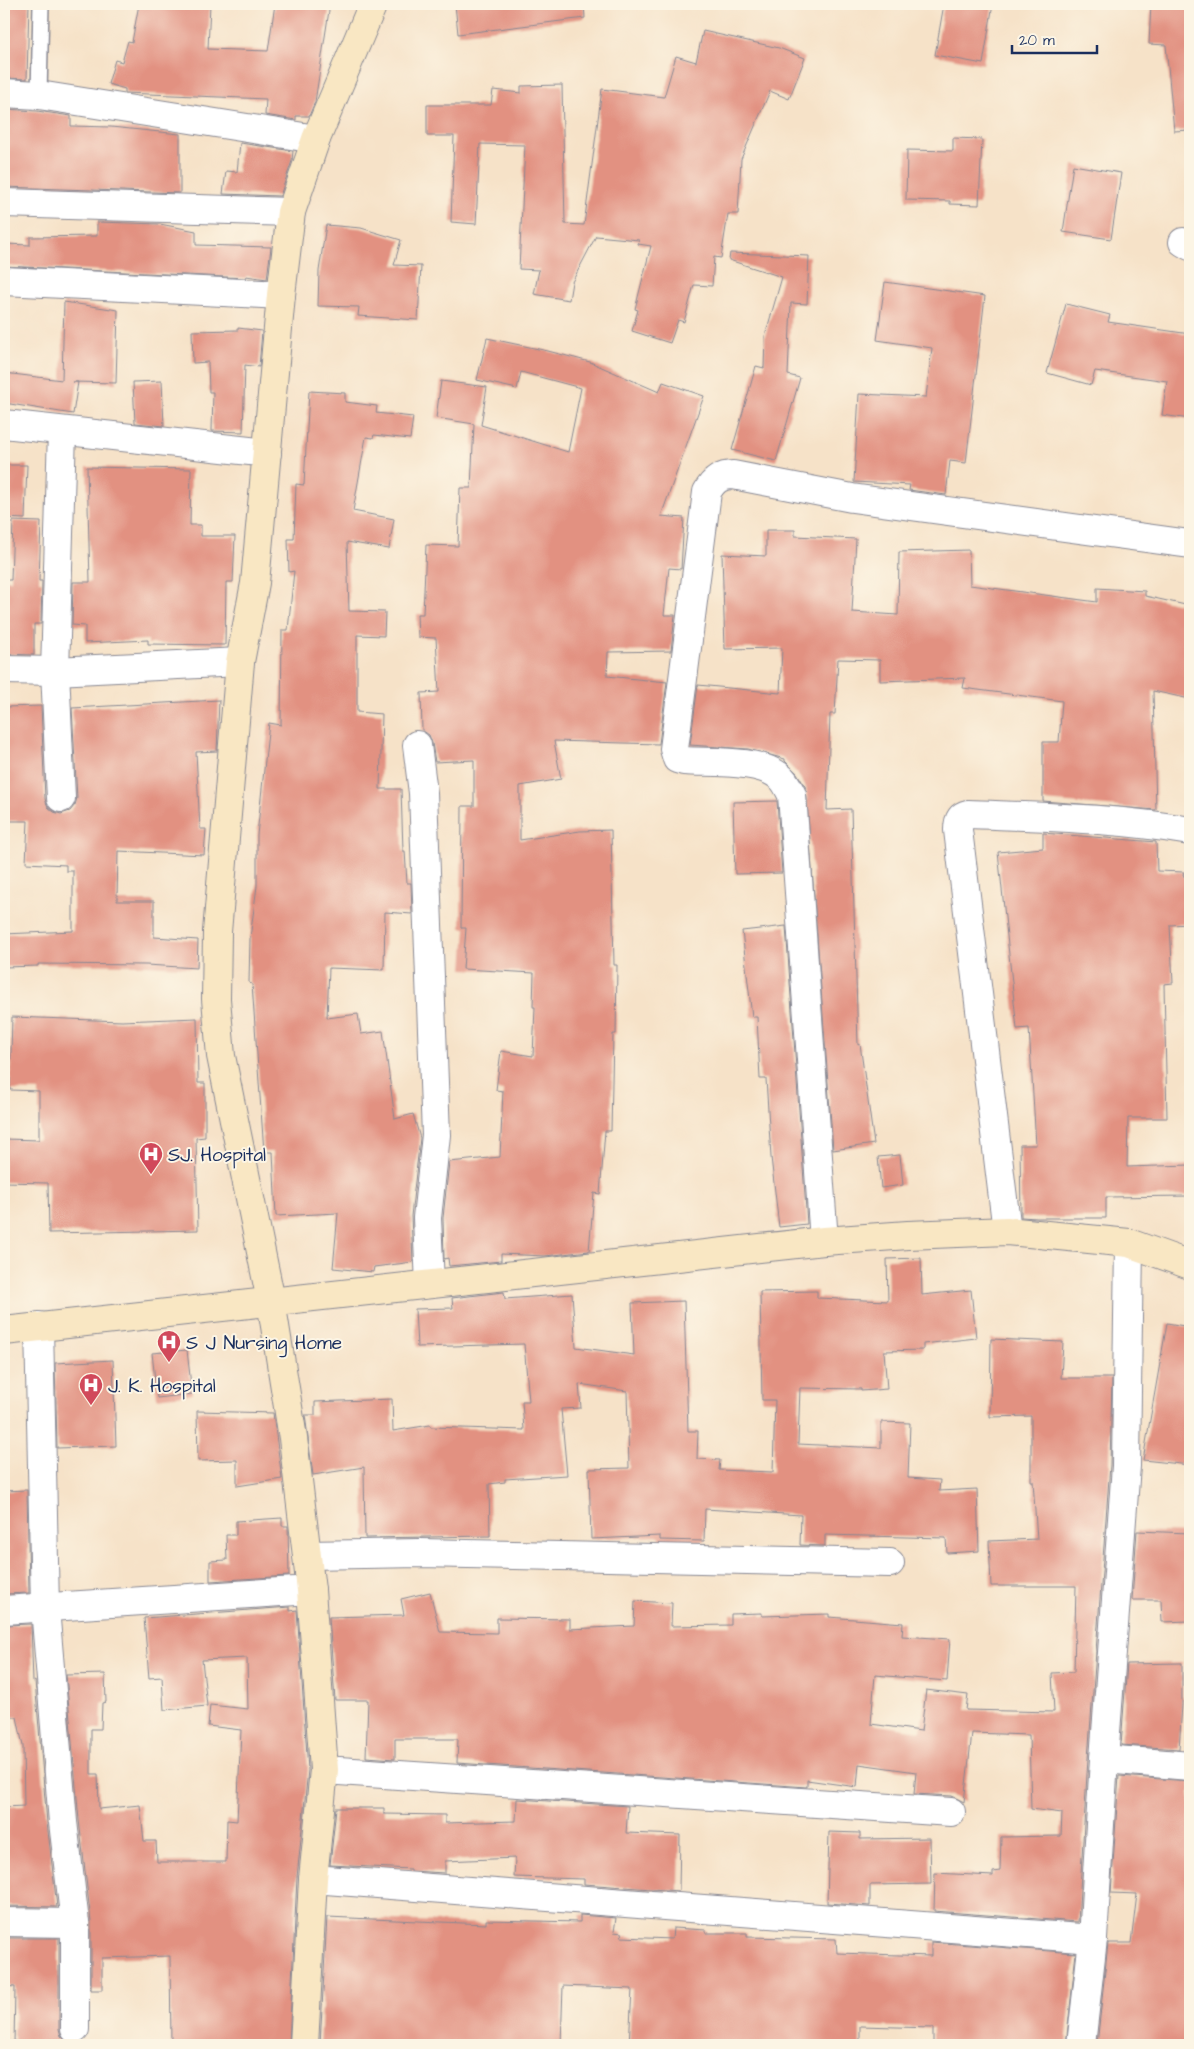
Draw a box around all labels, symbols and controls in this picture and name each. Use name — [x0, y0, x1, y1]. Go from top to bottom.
scale bar — [1012, 22, 1096, 54]
text: 20 m — [1019, 30, 1055, 51]
hospital icon: SJ. Hospital — [138, 1141, 164, 1175]
place label: SJ. Hospital — [168, 1142, 266, 1169]
hospital icon: S J Nursing Home — [156, 1329, 182, 1363]
place label: S J Nursing Home — [186, 1330, 342, 1358]
hospital icon: J. K. Hospital — [78, 1372, 104, 1406]
place label: J. K. Hospital — [108, 1373, 216, 1400]

